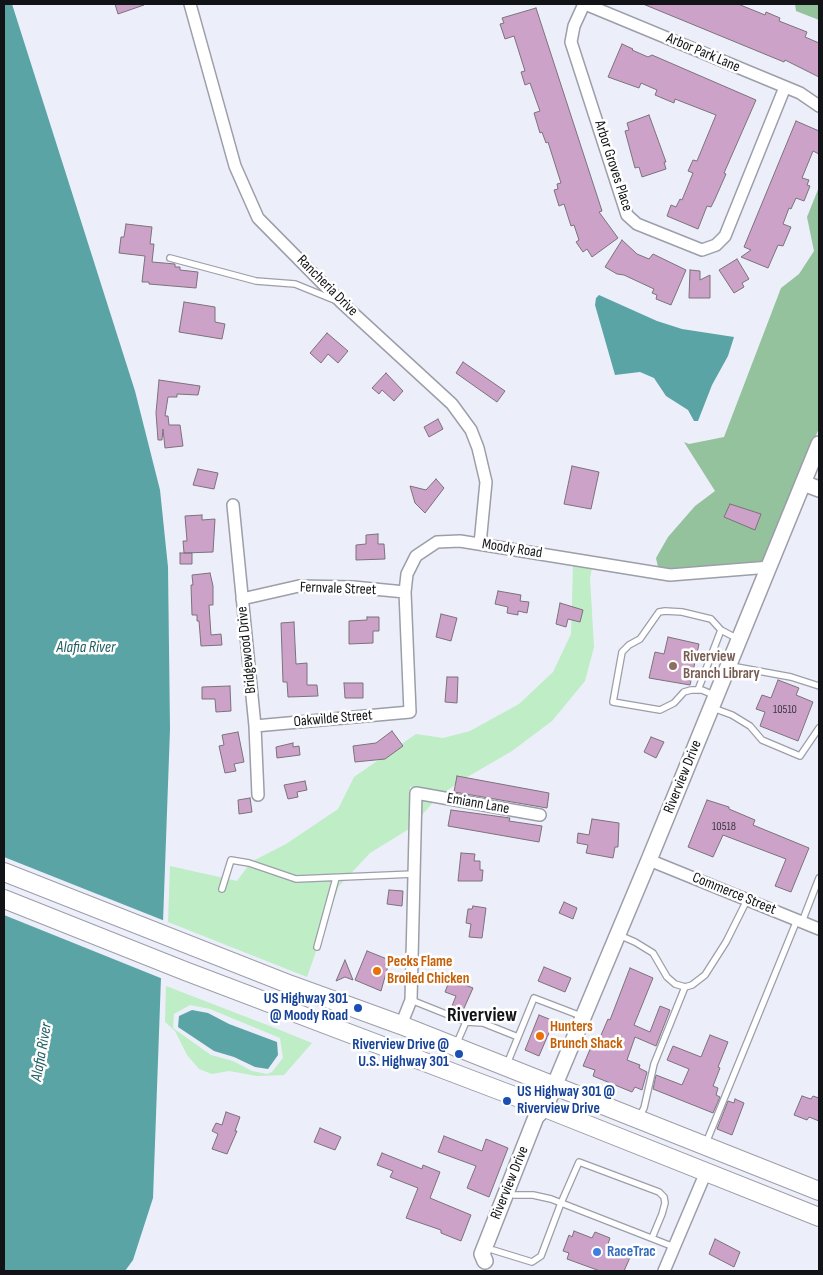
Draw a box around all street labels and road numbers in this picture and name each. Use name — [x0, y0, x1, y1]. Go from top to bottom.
street label: Arbor Park Lane — [663, 29, 743, 77]
street label: Arbor Groves Place — [590, 118, 636, 214]
street label: Rancheria Drive — [293, 252, 361, 320]
street label: Moody Road — [481, 535, 543, 563]
street label: Fernvale Street — [300, 579, 376, 599]
street label: Bridgewood Drive — [233, 606, 261, 694]
street label: Oakwilde Street — [293, 707, 373, 731]
street label: Riverview Drive — [660, 738, 706, 816]
street label: Emiann Lane — [445, 790, 511, 818]
street label: Commerce Street — [689, 869, 779, 919]
street label: Riverview Drive — [487, 1144, 533, 1222]

